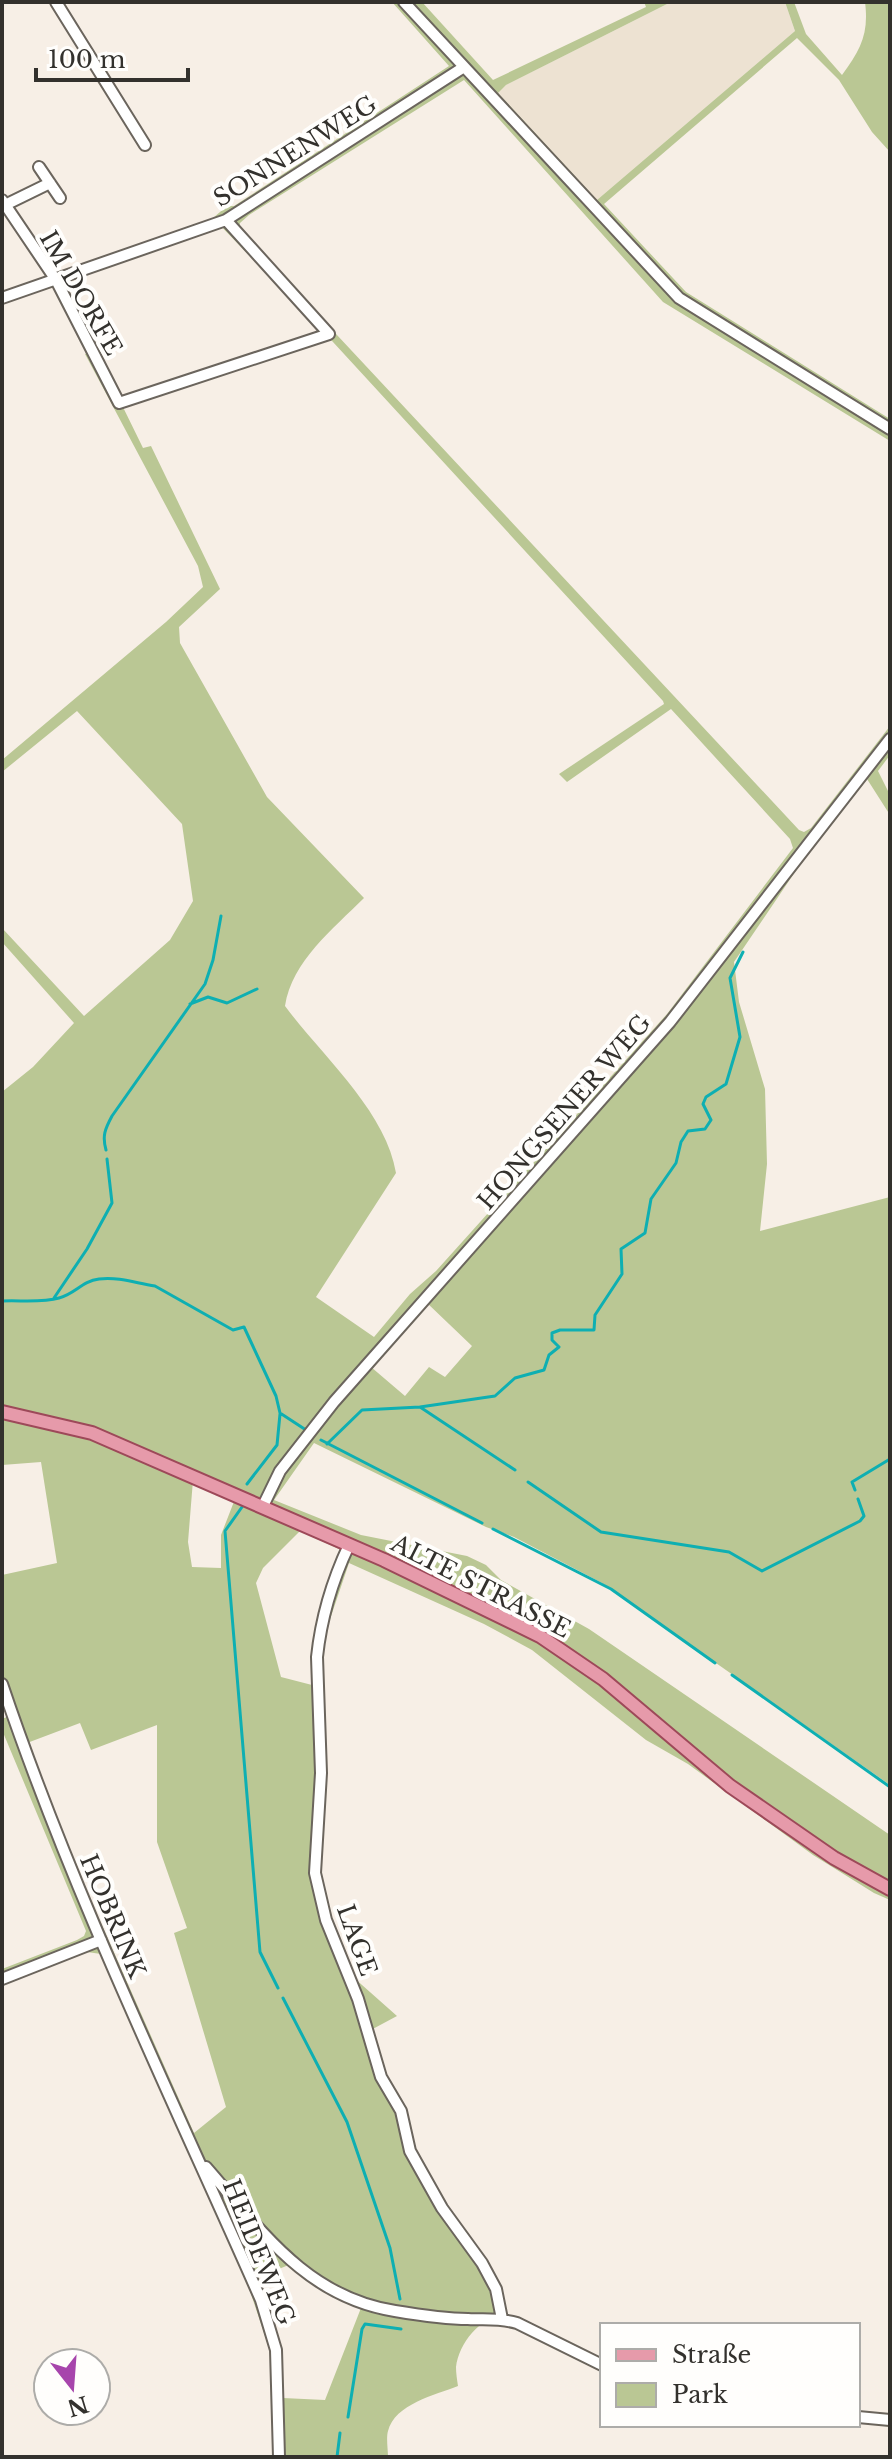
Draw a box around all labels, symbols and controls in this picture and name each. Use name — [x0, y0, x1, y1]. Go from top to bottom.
scale bar — [36, 32, 188, 82]
text: 100 m — [48, 45, 126, 74]
street label: SONNENWEG — [208, 89, 382, 213]
street label: IM DORFE — [34, 226, 128, 360]
street label: HONGSENER WEG — [471, 1008, 657, 1216]
street label: ALTE STRASSE — [386, 1528, 576, 1644]
street label: HOBRINK — [74, 1850, 153, 1983]
street label: LAGE — [331, 1900, 383, 1980]
street label: HEIDEWEG — [217, 2175, 301, 2329]
legend — [600, 2323, 860, 2427]
text: Straße — [672, 2340, 751, 2369]
north arrow — [32, 2347, 112, 2427]
text: Park — [672, 2380, 728, 2409]
text: N — [64, 2390, 92, 2422]

